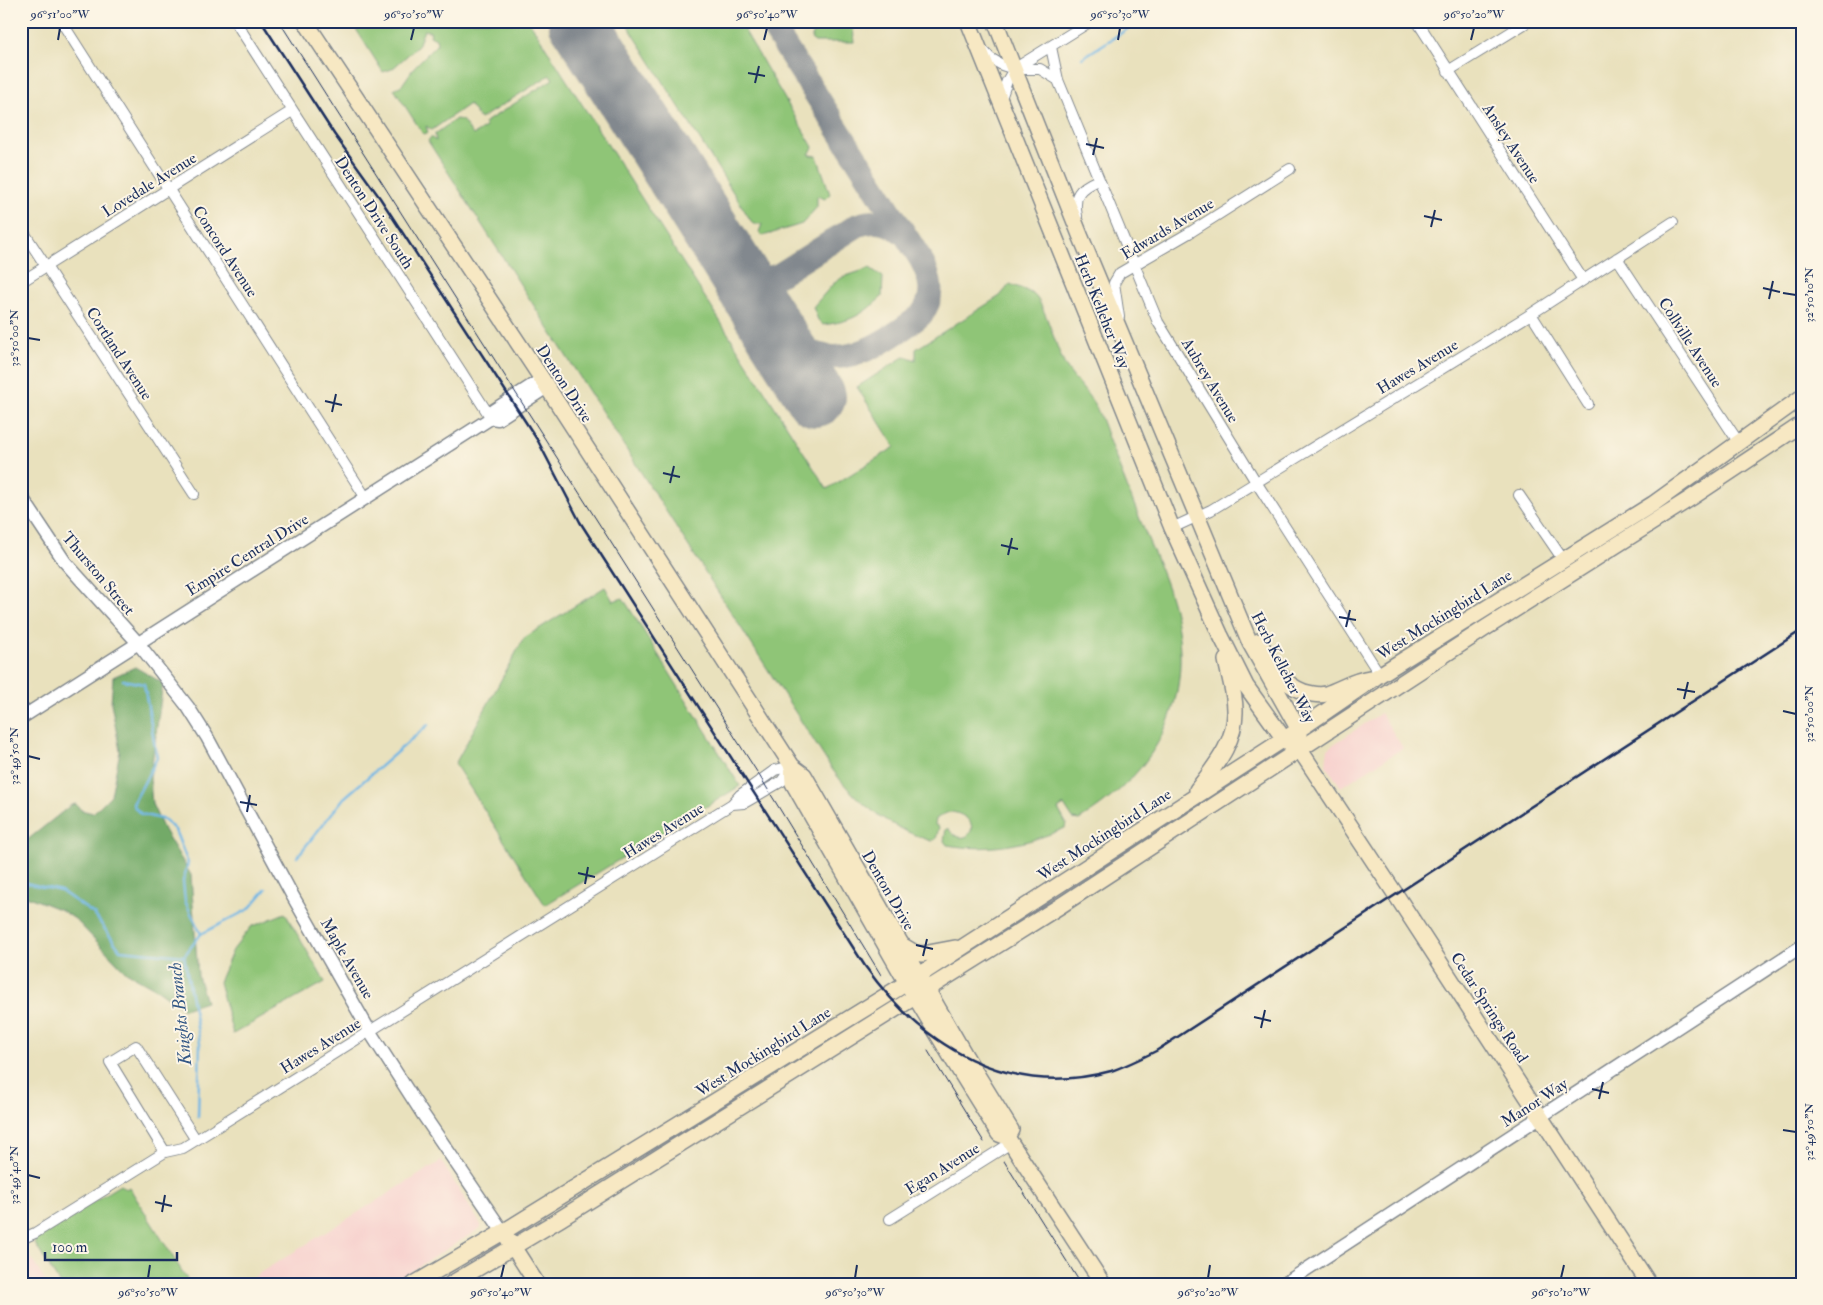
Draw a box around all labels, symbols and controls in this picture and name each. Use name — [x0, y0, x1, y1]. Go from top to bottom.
text: 96°51'00"W — [30, 7, 90, 22]
text: 96°50'50"W — [383, 7, 445, 22]
text: 96°50'40"W — [736, 7, 798, 22]
text: 96°50'30"W — [1089, 7, 1150, 22]
text: 96°50'20"W — [1443, 7, 1505, 22]
street label: Ansley Avenue — [1477, 99, 1545, 188]
street label: Lovedale Avenue — [99, 148, 201, 222]
street label: Denton Drive South — [330, 152, 418, 273]
street label: Edwards Avenue — [1118, 193, 1218, 264]
street label: Concord Avenue — [188, 202, 262, 301]
street label: Herb Kelleher Way — [1070, 251, 1135, 373]
text: 32°50'10"N — [1802, 267, 1817, 323]
street label: Collville Avenue — [1654, 294, 1727, 392]
street label: Cortland Avenue — [82, 303, 157, 404]
text: 32°50'00"N — [7, 309, 22, 367]
street label: Aubrey Avenue — [1176, 334, 1243, 427]
street label: Hawes Avenue — [1373, 335, 1462, 399]
street label: Denton Drive — [532, 341, 597, 427]
street label: Empire Central Drive — [183, 509, 313, 601]
street label: Thurston Street — [58, 528, 139, 619]
street label: West Mockingbird Lane — [1373, 565, 1516, 665]
street label: Herb Kelleher Way — [1246, 609, 1320, 727]
text: 32°50'00"N — [1802, 685, 1817, 743]
text: 32°49'50"N — [7, 727, 22, 785]
street label: West Mockingbird Lane — [1033, 784, 1175, 886]
street label: Hawes Avenue — [620, 798, 708, 863]
street label: Denton Drive — [857, 847, 919, 934]
street label: Maple Avenue — [315, 914, 379, 1003]
street label: Cedar Springs Road — [1445, 949, 1532, 1067]
water label: Knights Branch — [164, 961, 197, 1068]
street label: West Mockingbird Lane — [692, 1002, 835, 1102]
street label: Hawes Avenue — [277, 1013, 365, 1078]
street label: Manor Way — [1497, 1073, 1572, 1132]
text: 32°49'50"N — [1802, 1103, 1817, 1161]
street label: Egan Avenue — [902, 1138, 984, 1200]
text: 32°49'40"N — [7, 1145, 22, 1205]
scale bar — [45, 1230, 178, 1262]
text: 100 m — [52, 1238, 88, 1257]
text: 96°50'50"W — [117, 1285, 179, 1300]
text: 96°50'40"W — [470, 1285, 532, 1300]
text: 96°50'30"W — [824, 1285, 885, 1300]
text: 96°50'20"W — [1177, 1285, 1239, 1300]
text: 96°50'10"W — [1531, 1285, 1591, 1300]

